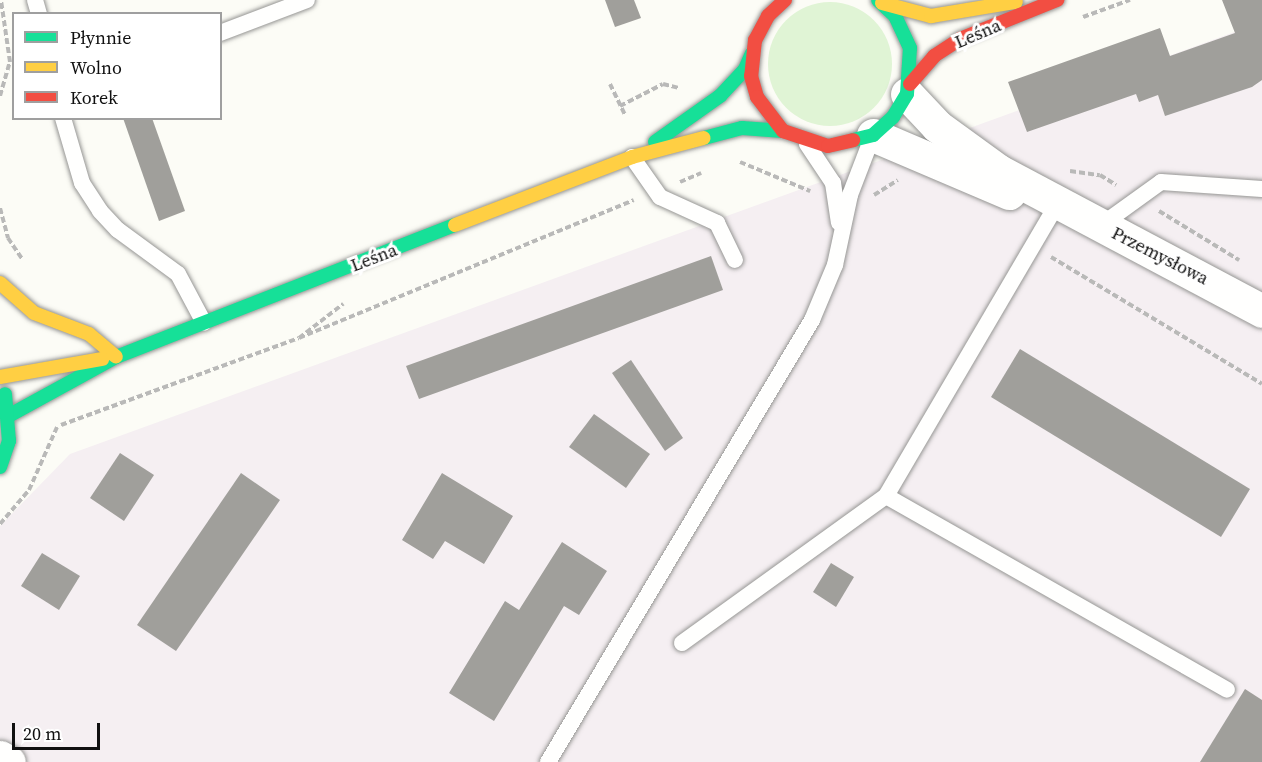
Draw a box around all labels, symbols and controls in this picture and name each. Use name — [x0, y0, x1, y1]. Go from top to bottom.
legend — [12, 12, 222, 120]
street label: Leśna — [952, 15, 1004, 53]
text: Płynnie — [70, 25, 131, 50]
text: Wolno — [70, 55, 122, 80]
text: Korek — [70, 85, 118, 110]
street label: Przemysłowa — [1108, 222, 1212, 290]
street label: Leśna — [348, 239, 400, 277]
scale bar — [15, 711, 104, 749]
text: 20 m — [23, 721, 61, 746]

